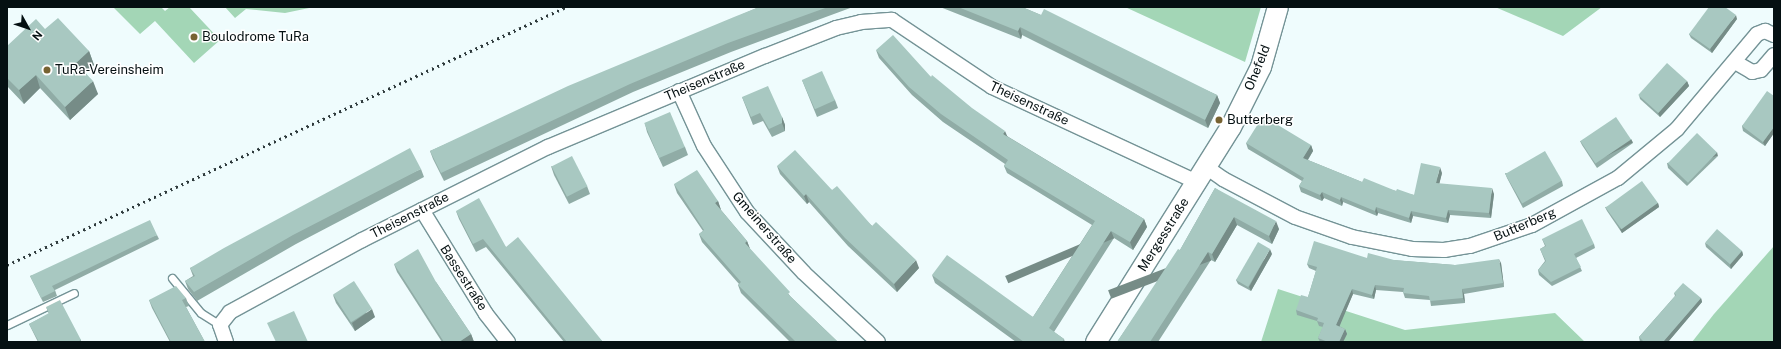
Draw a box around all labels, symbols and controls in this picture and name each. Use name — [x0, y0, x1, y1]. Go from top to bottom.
north arrow — [8, 8, 48, 48]
text: N — [30, 29, 45, 43]
place label: Boulodrome TuRa — [202, 29, 309, 45]
marker: Boulodrome TuRa — [189, 32, 199, 42]
street label: Ohefeld — [1242, 43, 1274, 93]
street label: Theisenstraße — [662, 57, 748, 105]
place label: TuRa-Vereinsheim — [55, 62, 164, 78]
marker: TuRa-Vereinsheim — [42, 65, 52, 75]
street label: Theisenstraße — [987, 79, 1071, 129]
place label: Butterberg — [1227, 112, 1293, 128]
marker: Butterberg — [1214, 115, 1224, 125]
street label: Gmeinerstraße — [729, 189, 799, 267]
street label: Theisenstraße — [368, 190, 452, 242]
street label: Mergesstraße — [1135, 195, 1193, 275]
street label: Butterberg — [1492, 205, 1558, 245]
street label: Bassestraße — [436, 242, 490, 314]

